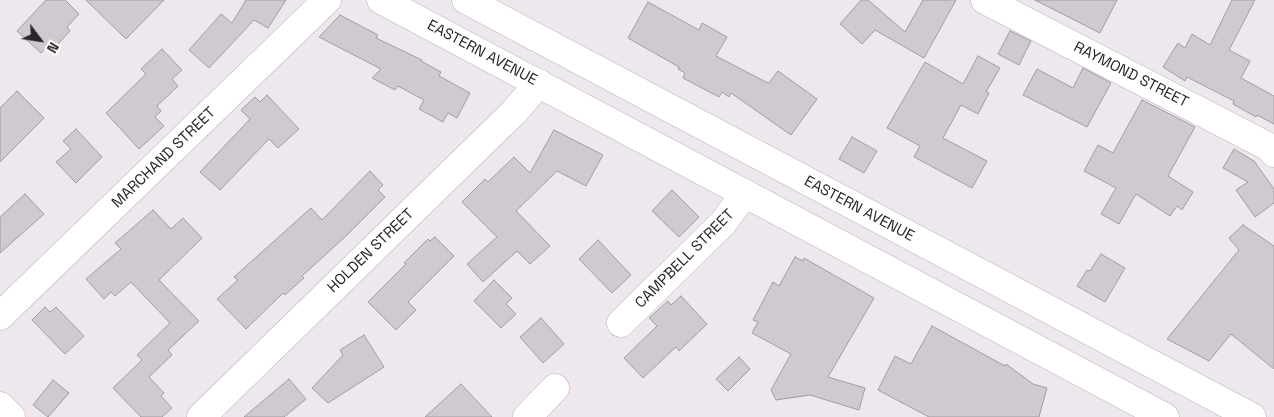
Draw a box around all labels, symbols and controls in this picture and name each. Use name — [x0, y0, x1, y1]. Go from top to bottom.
north arrow — [15, 15, 65, 65]
street label: EASTERN AVENUE — [424, 16, 540, 90]
street label: RAYMOND STREET — [1071, 38, 1191, 112]
text: N — [43, 39, 63, 56]
street label: MARCHAND STREET — [108, 104, 220, 212]
street label: EASTERN AVENUE — [801, 172, 917, 246]
street label: HOLDEN STREET — [324, 205, 418, 297]
street label: CAMPBELL STREET — [632, 206, 738, 312]

